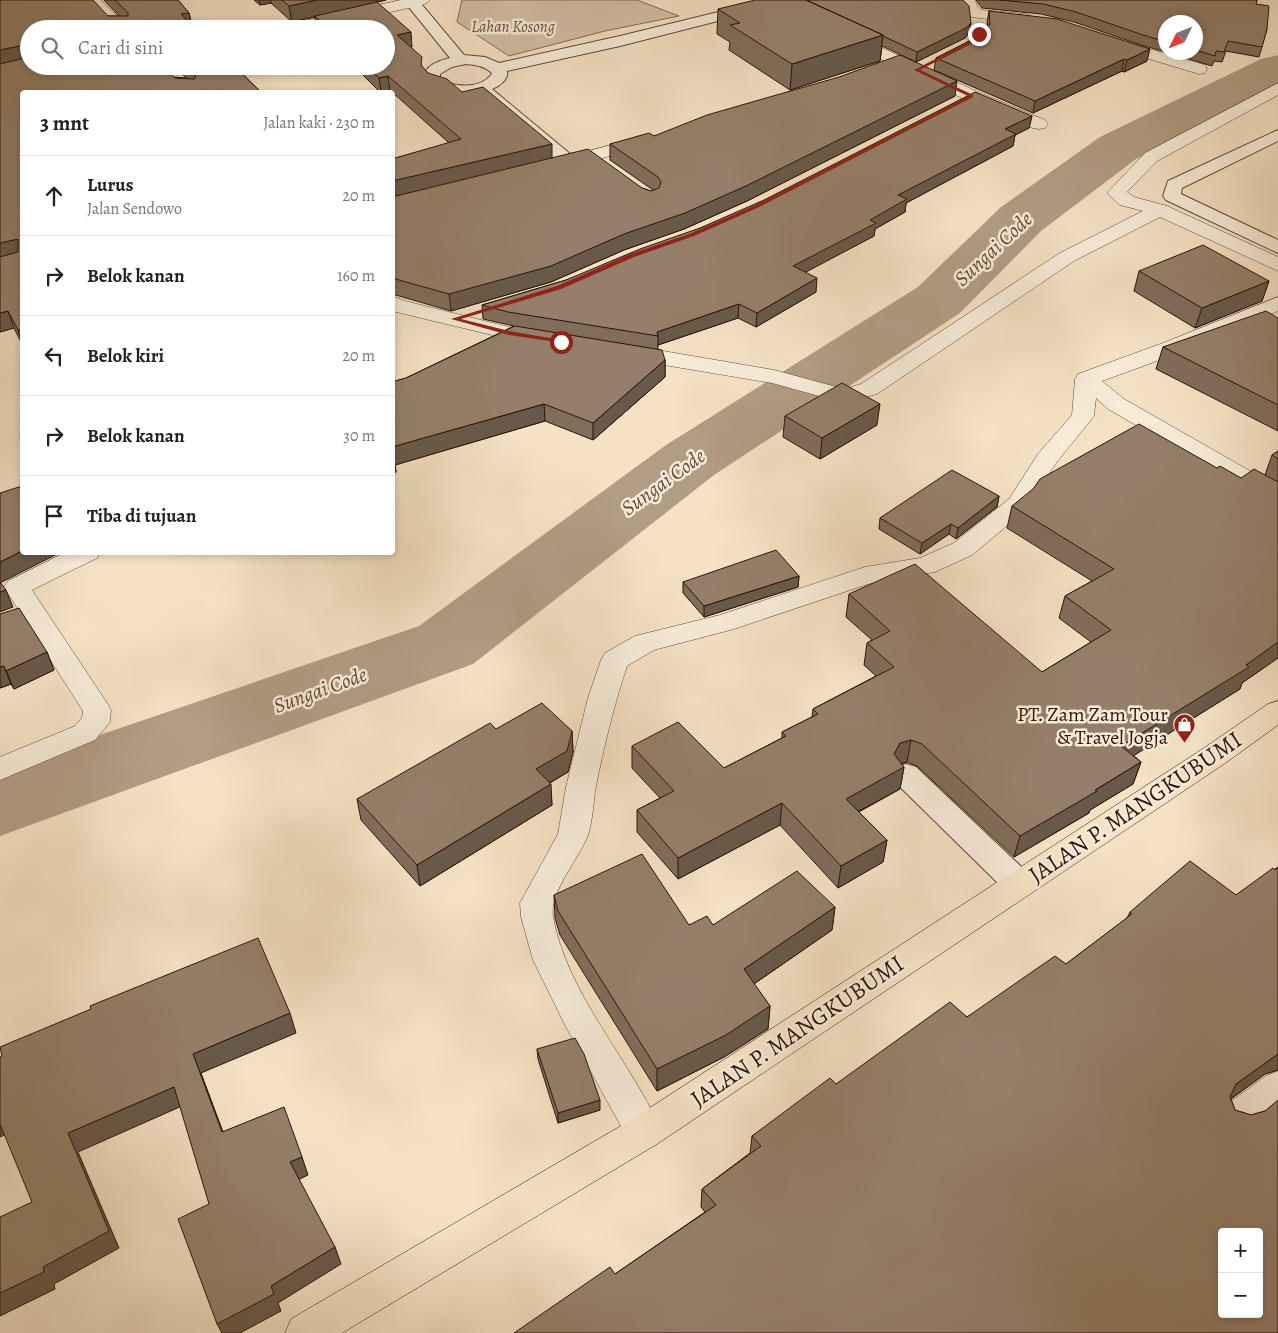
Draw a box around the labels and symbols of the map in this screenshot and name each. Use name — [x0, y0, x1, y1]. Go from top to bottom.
north arrow — [1158, 15, 1203, 60]
park label: Lahan Kosong — [471, 16, 555, 38]
route end — [968, 23, 991, 46]
water label: Sungai Code — [948, 205, 1039, 292]
route start — [550, 331, 573, 354]
water label: Sungai Code — [615, 442, 711, 522]
water label: Sungai Code — [269, 660, 371, 720]
place label: PT. Zam Zam Tour & Travel Jogja — [1017, 701, 1169, 751]
shop icon: PT. Zam Zam Tour & Travel Jogja — [1172, 713, 1196, 744]
street label: JALAN P. MANGKUBUMI — [1022, 724, 1248, 890]
street label: JALAN P. MANGKUBUMI — [684, 948, 910, 1114]

